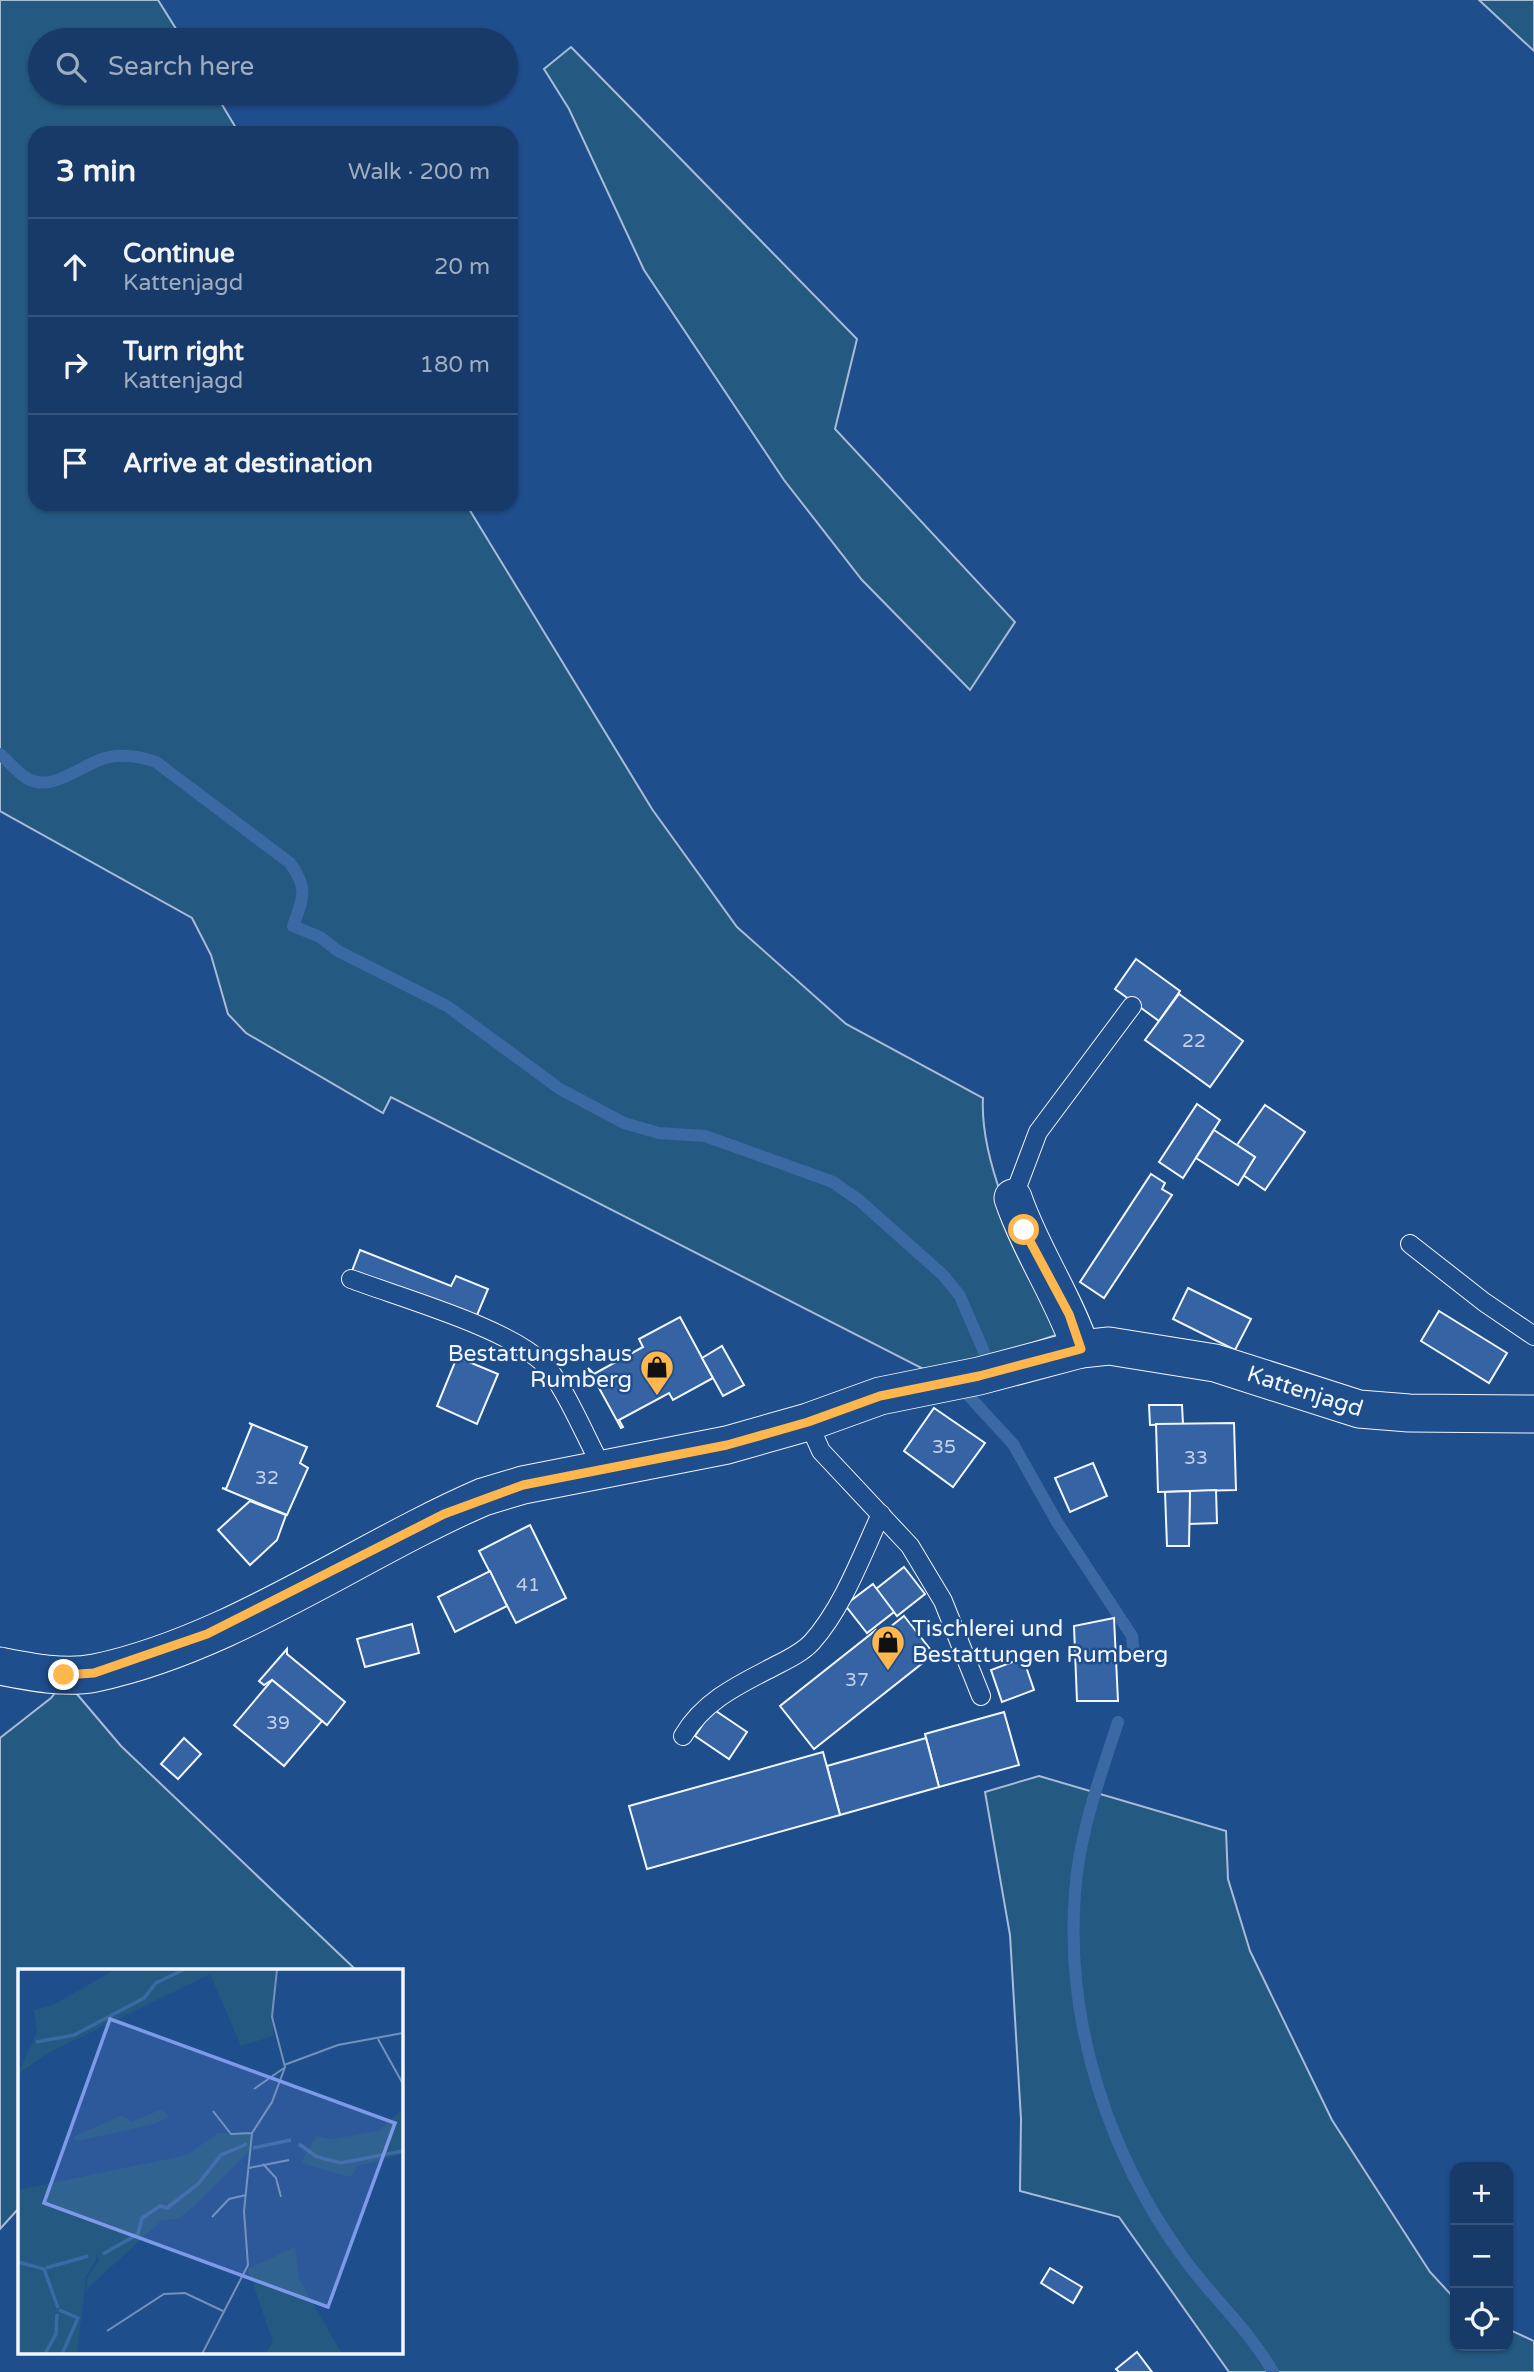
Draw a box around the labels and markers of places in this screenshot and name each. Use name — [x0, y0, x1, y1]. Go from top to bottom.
place label: Bestattungshaus Rumberg — [448, 1340, 632, 1394]
shop icon: Bestattungshaus Rumberg — [638, 1348, 676, 1397]
place label: Tischlerei und Bestattungen Rumberg — [912, 1615, 1168, 1669]
shop icon: Tischlerei und Bestattungen Rumberg — [869, 1623, 907, 1672]

